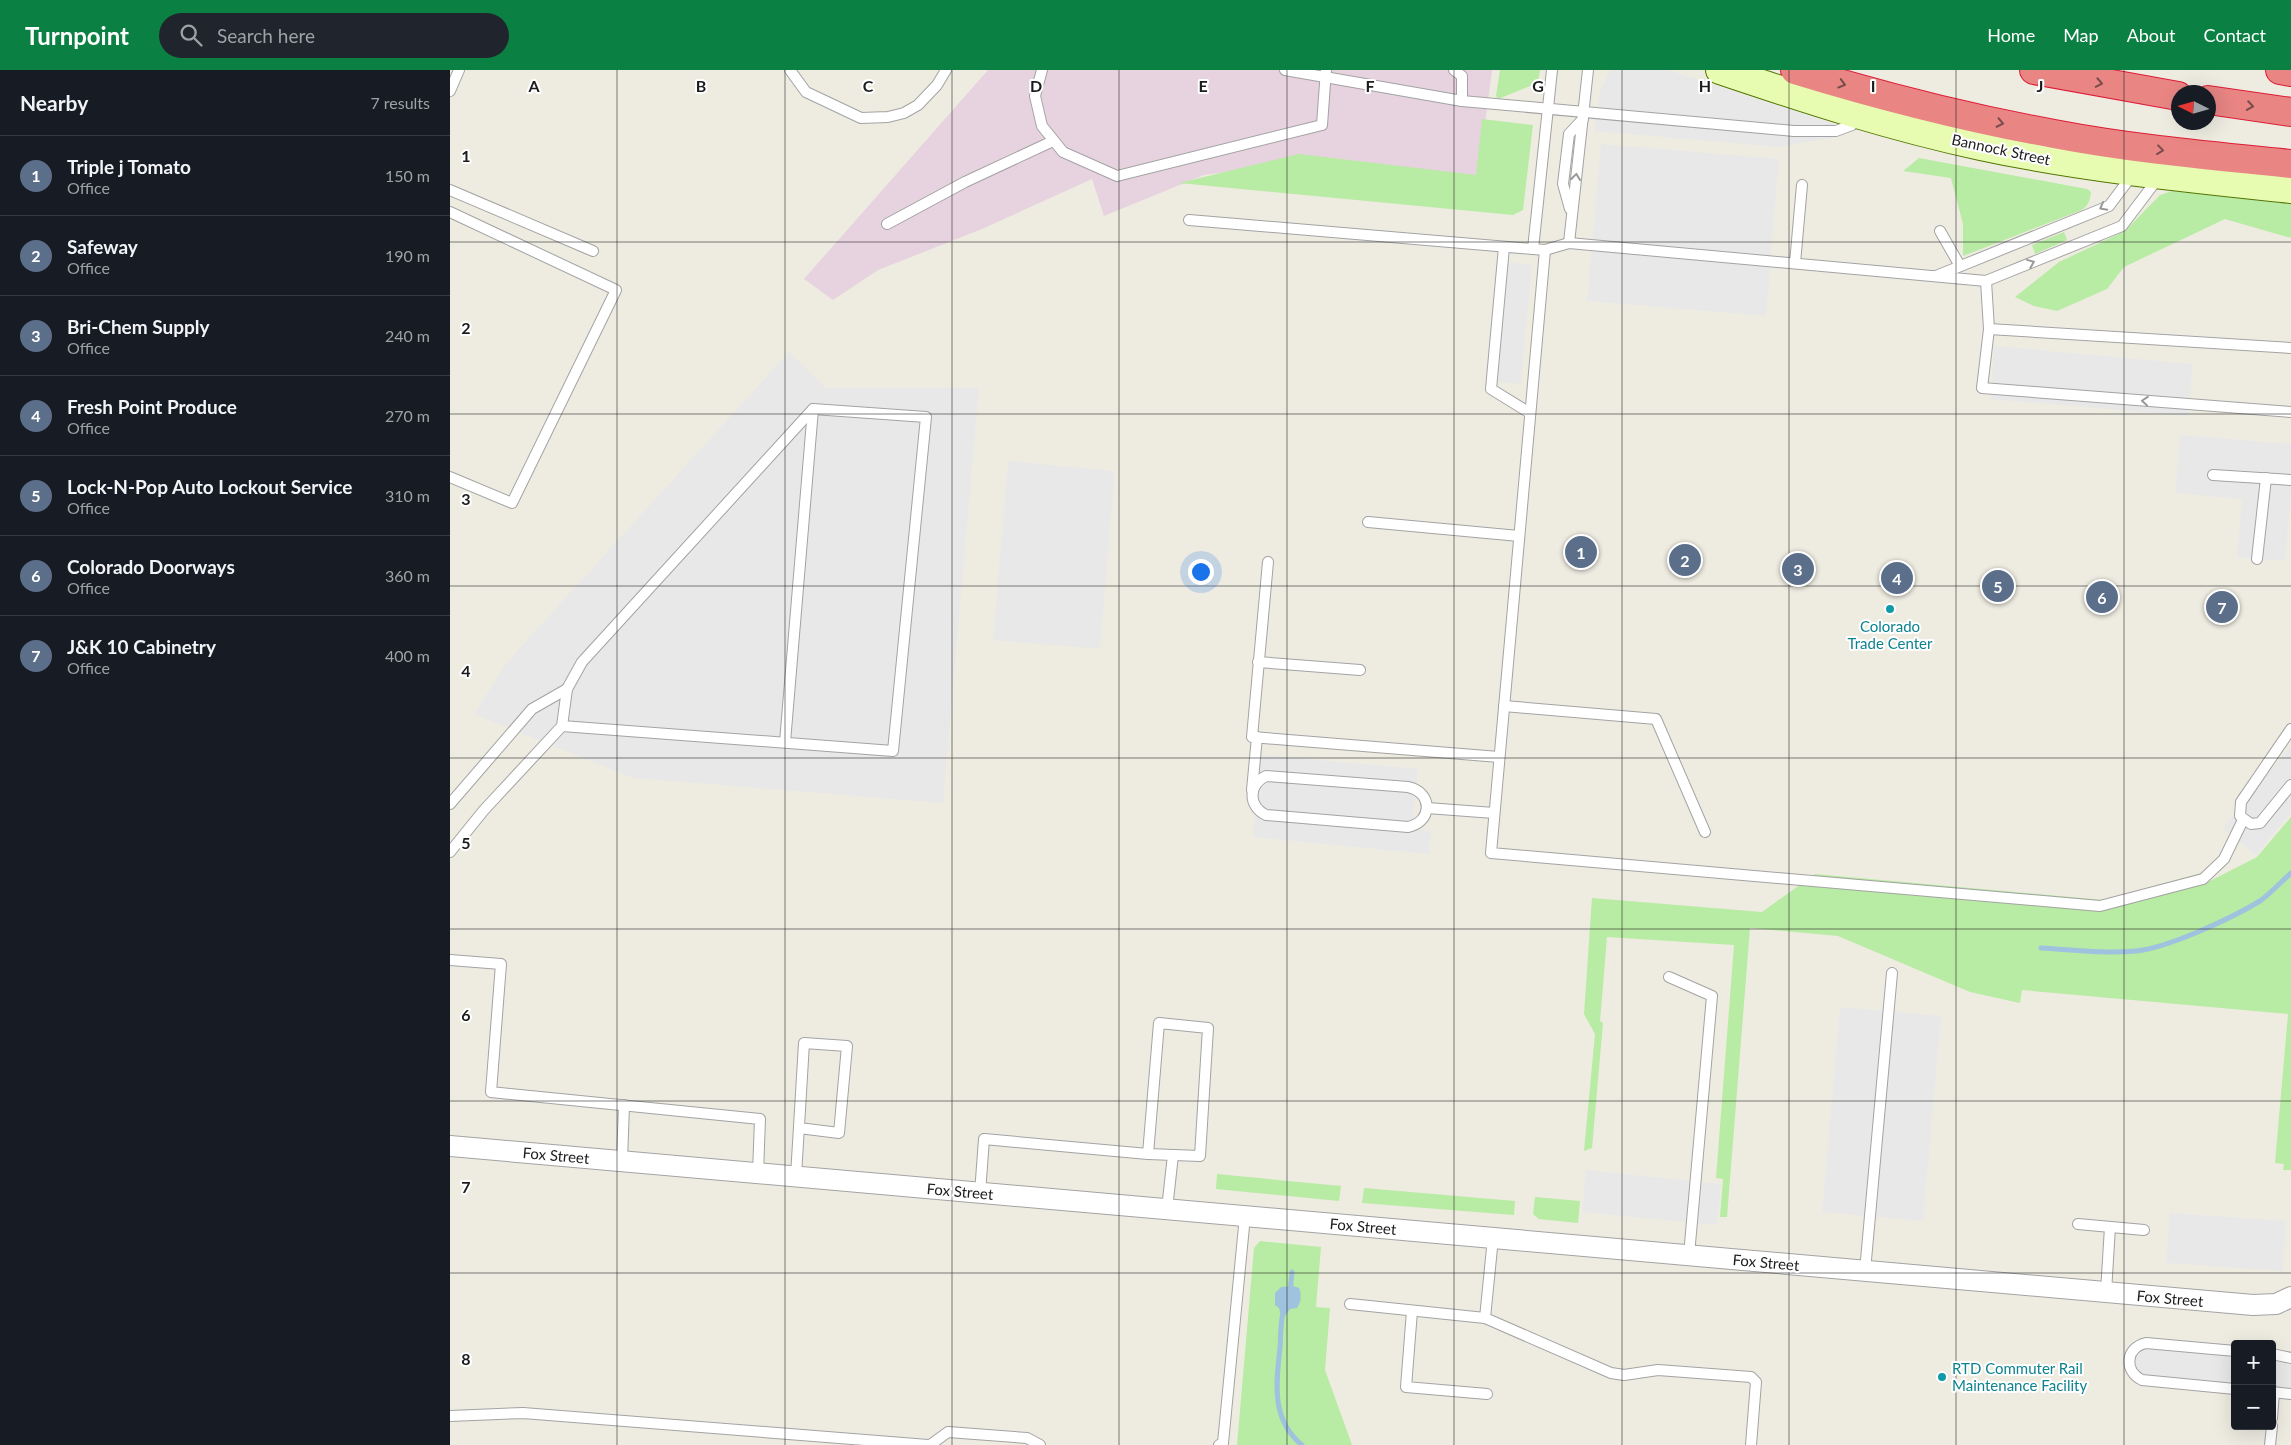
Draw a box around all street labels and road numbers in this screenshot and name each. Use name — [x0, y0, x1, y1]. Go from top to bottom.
street label: Bannock Street — [1950, 130, 2053, 168]
street label: Fox Street — [522, 1143, 591, 1167]
street label: Fox Street — [926, 1179, 995, 1203]
street label: Fox Street — [1329, 1214, 1398, 1238]
street label: Fox Street — [1732, 1250, 1801, 1274]
street label: Fox Street — [2136, 1286, 2205, 1310]

